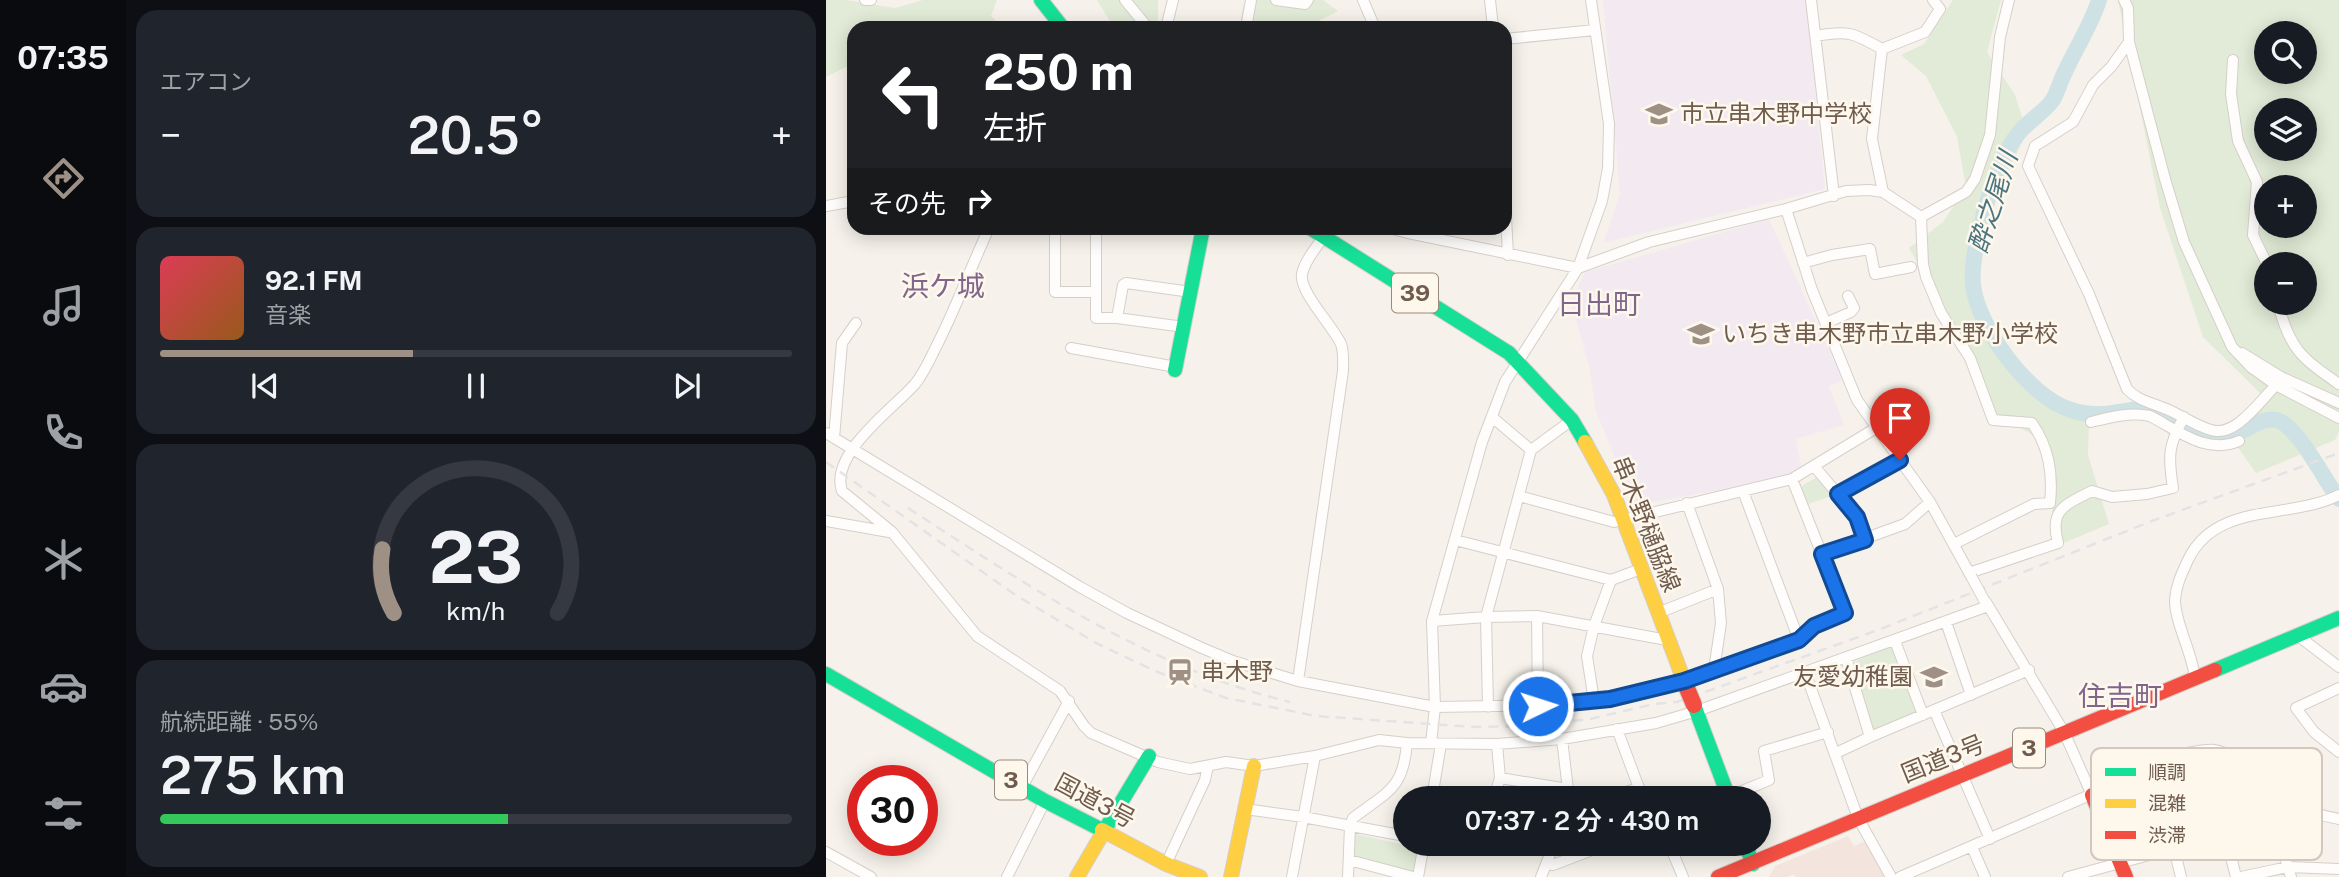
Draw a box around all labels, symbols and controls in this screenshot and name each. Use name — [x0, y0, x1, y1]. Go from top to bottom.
map controls — [2254, 21, 2317, 315]
button: search — [2254, 21, 2317, 84]
text: 07:35 — [17, 39, 109, 76]
text: 250 m — [983, 43, 1134, 101]
icon: left — [868, 49, 959, 140]
text: エアコン — [160, 68, 252, 95]
button: layers — [2254, 98, 2317, 161]
school or university icon: 市立串木野中学校 — [1644, 99, 1674, 129]
place label: 市立串木野中学校 — [1680, 99, 1872, 127]
text: 20.5° — [408, 105, 544, 166]
text: 左折 — [983, 109, 1047, 146]
text: − — [160, 113, 181, 158]
text: + — [771, 113, 792, 158]
water label: 酔之尾川 — [1962, 145, 2024, 256]
icon: directions — [39, 154, 88, 203]
button: + — [2254, 175, 2317, 238]
icon: right — [960, 182, 998, 220]
text: その先 — [868, 188, 946, 219]
button: − — [2254, 252, 2317, 315]
text: 92.1 FM — [265, 265, 362, 296]
district label: 浜ケ城 — [901, 269, 985, 302]
road number: 39 — [1392, 274, 1438, 312]
icon: music — [39, 281, 88, 330]
district label: 日出町 — [1557, 287, 1641, 320]
text: 音楽 — [265, 301, 311, 328]
school or university icon: いちき串木野市立串木野小学校 — [1686, 319, 1716, 349]
place label: いちき串木野市立串木野小学校 — [1722, 319, 2058, 347]
icon: previous — [246, 367, 284, 405]
icon: pause — [457, 367, 495, 405]
icon: next — [668, 367, 706, 405]
pin — [1870, 388, 1930, 460]
icon: arrive — [1881, 399, 1919, 437]
icon: phone — [39, 408, 88, 457]
street label: 串木野樋脇線 — [1607, 452, 1687, 596]
text: 23 — [429, 514, 523, 599]
icon: climate — [39, 535, 88, 584]
text: km/h — [447, 596, 505, 626]
station icon: 串木野 — [1165, 657, 1195, 687]
place label: 串木野 — [1201, 657, 1273, 685]
icon: car — [39, 662, 88, 711]
place label: 友愛幼稚園 — [1793, 662, 1913, 690]
school or university icon: 友愛幼稚園 — [1919, 662, 1949, 692]
position arrow — [1501, 669, 1575, 743]
district label: 住吉町 — [2078, 679, 2162, 712]
text: 航続距離 · 55% — [160, 708, 319, 735]
road number: 3 — [2013, 728, 2045, 768]
street label: 国道3号 — [1897, 729, 1988, 787]
text: 275 km — [160, 745, 346, 806]
legend — [2091, 748, 2322, 860]
road number: 3 — [995, 760, 1027, 800]
text: 順調 — [2148, 761, 2186, 783]
speed limit sign: 30 — [847, 765, 938, 856]
street label: 国道3号 — [1050, 767, 1141, 833]
icon: filters — [39, 789, 88, 838]
text: 混雑 — [2148, 792, 2186, 814]
text: 07:37 · 2 分 · 430 m — [1465, 805, 1699, 836]
text: 渋滞 — [2148, 824, 2186, 846]

